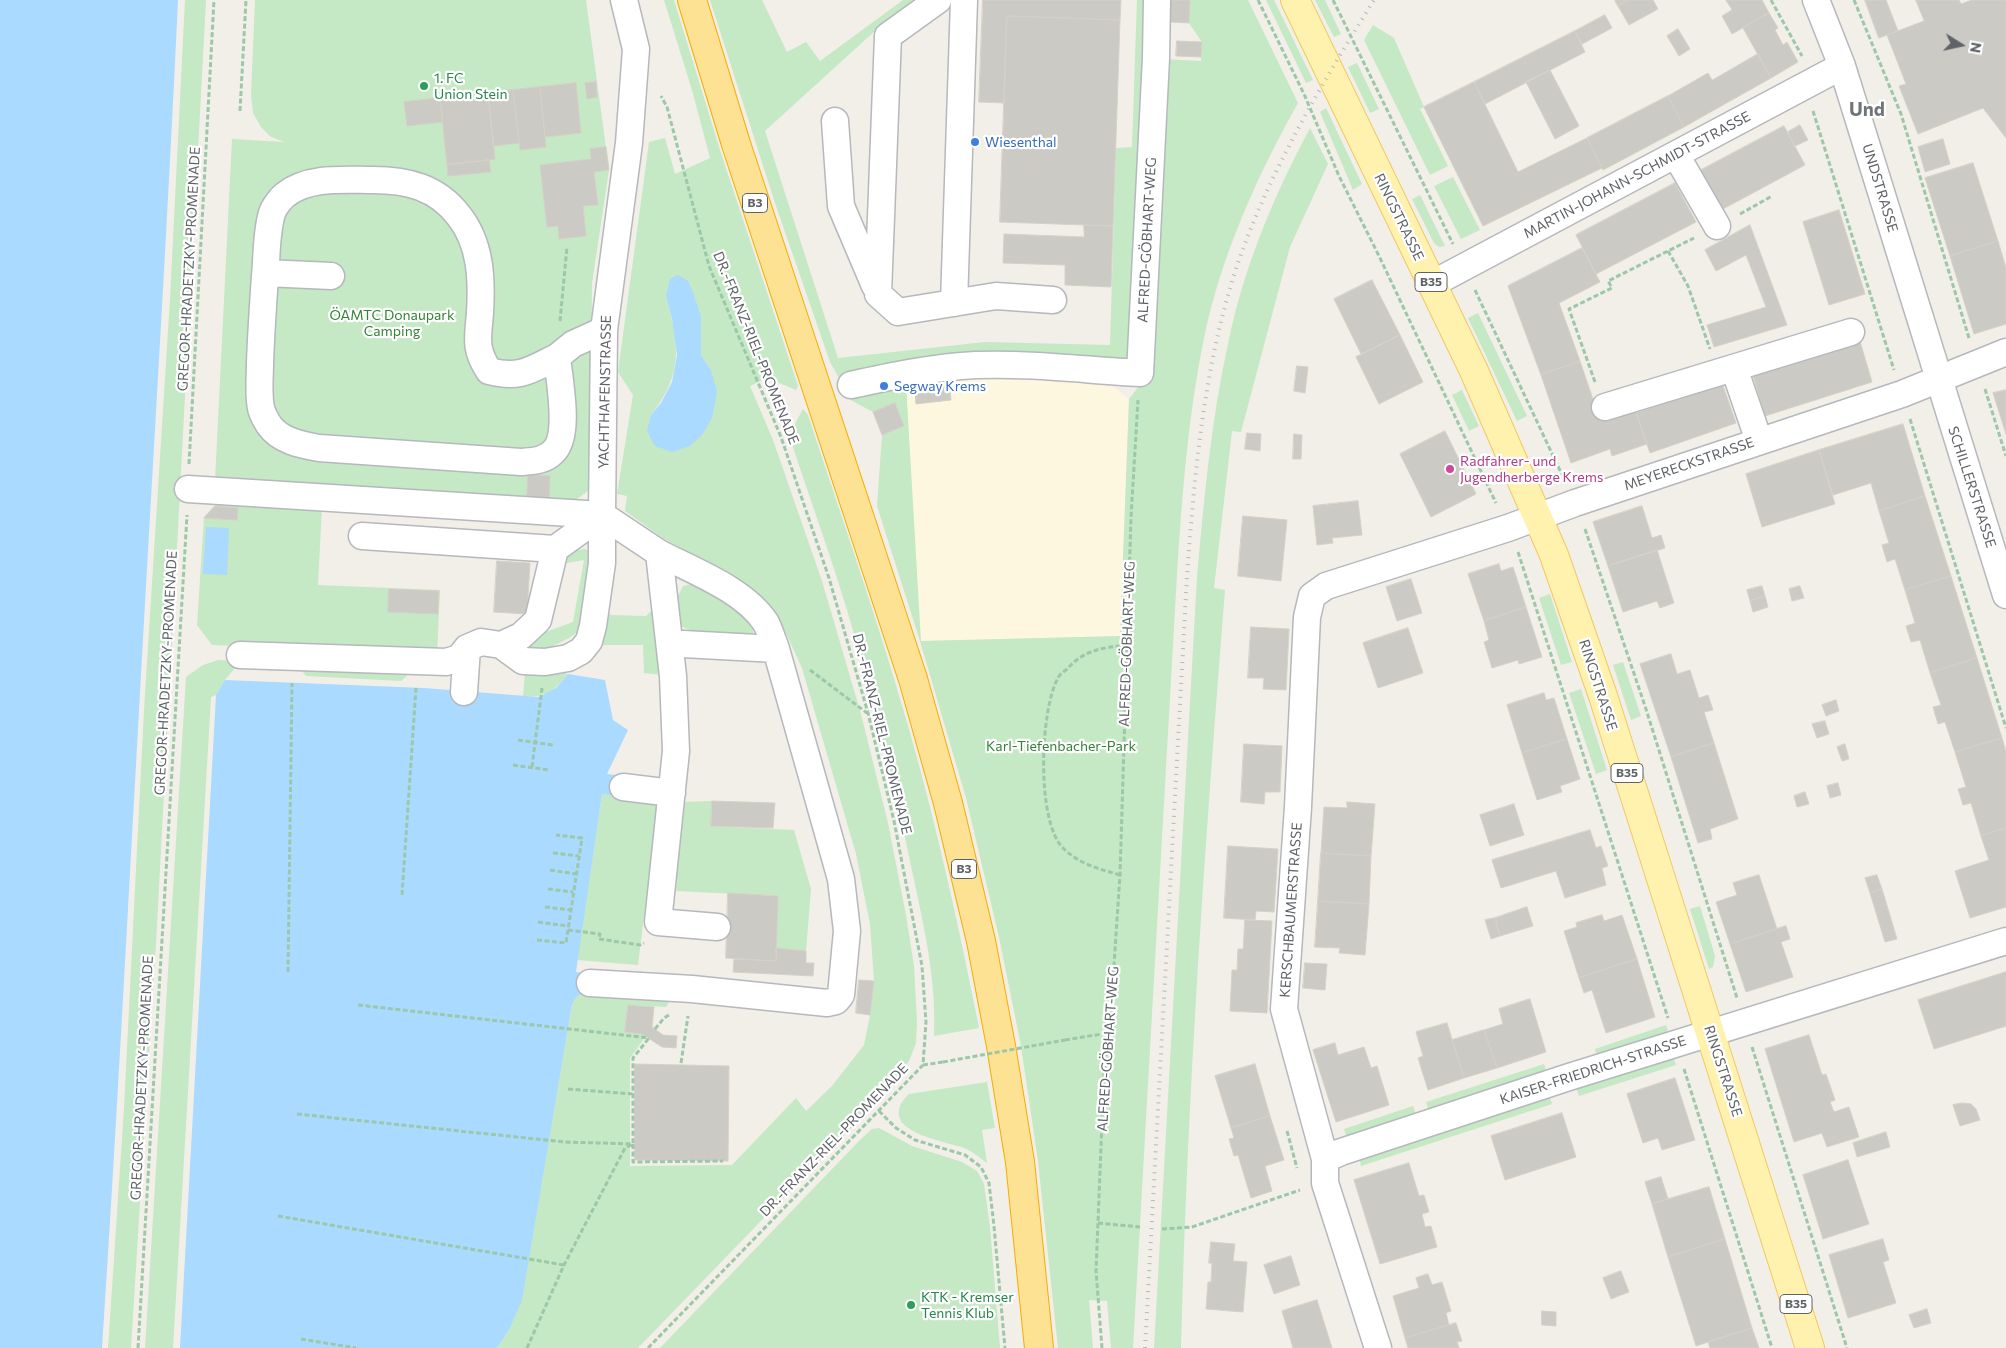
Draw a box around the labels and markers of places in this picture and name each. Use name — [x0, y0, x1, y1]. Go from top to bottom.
place label: 1. FC Union Stein — [434, 70, 508, 102]
marker: 1. FC Union Stein — [418, 80, 430, 92]
place label: Wiesenthal — [985, 134, 1057, 150]
marker: Wiesenthal — [969, 136, 981, 148]
place label: Segway Krems — [894, 378, 986, 394]
marker: Segway Krems — [878, 380, 890, 392]
place label: Radfahrer- und Jugendherberge Krems — [1460, 453, 1603, 486]
marker: Radfahrer- und Jugendherberge Krems — [1444, 463, 1456, 475]
place label: KTK - Kremser Tennis Klub — [921, 1289, 1014, 1321]
marker: KTK - Kremser Tennis Klub — [905, 1299, 917, 1311]

